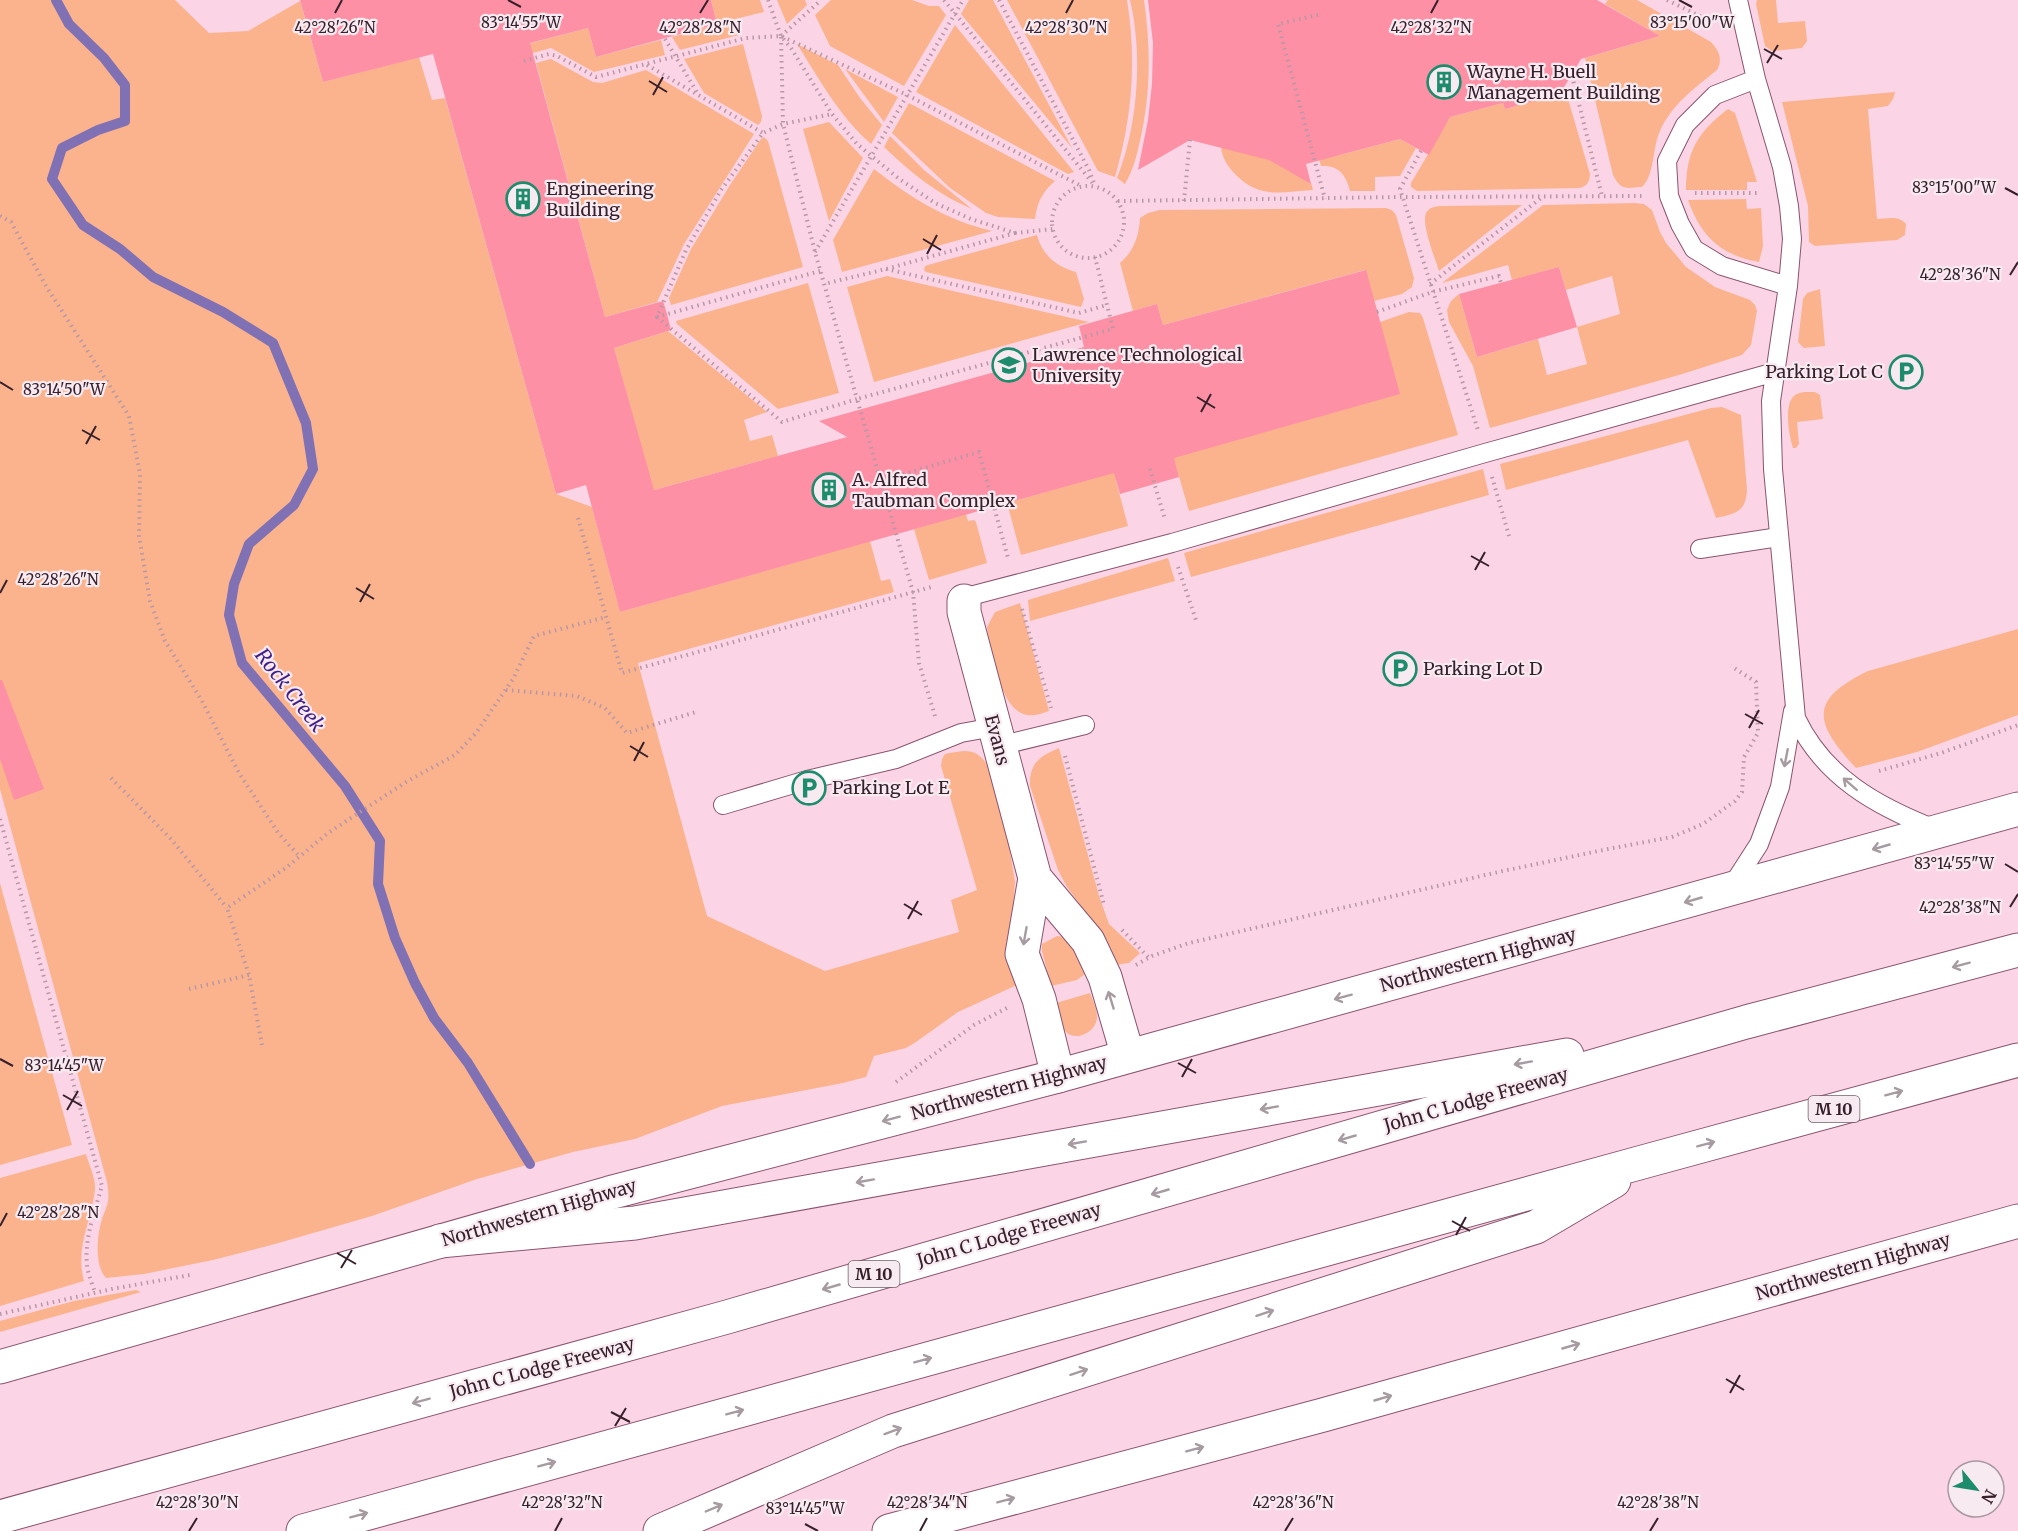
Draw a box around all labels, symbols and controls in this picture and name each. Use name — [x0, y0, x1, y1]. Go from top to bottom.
text: 83°14'55"W — [481, 13, 562, 32]
text: 83°15'00"W — [1650, 13, 1735, 32]
text: 42°28'26"N — [294, 18, 376, 37]
text: 42°28'28"N — [659, 18, 741, 37]
text: 42°28'30"N — [1025, 18, 1108, 37]
text: 42°28'32"N — [1390, 18, 1472, 37]
place label: Wayne H. Buell Management Building — [1466, 60, 1660, 104]
building icon: Wayne H. Buell Management Building — [1426, 64, 1462, 100]
place label: Engineering Building — [546, 177, 654, 221]
text: 83°15'00"W — [1912, 178, 1997, 197]
building icon: Engineering Building — [505, 181, 541, 217]
text: 42°28'36"N — [1919, 265, 2001, 284]
place label: Lawrence Technological University — [1032, 343, 1243, 387]
school or university icon: Lawrence Technological University — [991, 347, 1027, 383]
parking icon: Parking Lot C — [1888, 354, 1924, 390]
place label: Parking Lot C — [1765, 360, 1883, 383]
text: 83°14'50"W — [23, 380, 106, 399]
place label: A. Alfred Taubman Complex — [851, 468, 1015, 512]
building icon: A. Alfred Taubman Complex — [811, 472, 847, 508]
text: 42°28'26"N — [17, 570, 99, 589]
water label: Rock Creek — [250, 643, 331, 737]
parking icon: Parking Lot D — [1382, 651, 1418, 687]
place label: Parking Lot D — [1423, 657, 1543, 680]
street label: Evans — [980, 712, 1015, 768]
one-way arrow — [1780, 748, 1791, 768]
parking icon: Parking Lot E — [791, 770, 827, 806]
place label: Parking Lot E — [832, 776, 950, 799]
one-way arrow — [1842, 778, 1858, 791]
one-way arrow — [1871, 842, 1890, 853]
text: 83°14'55"W — [1914, 854, 1995, 873]
one-way arrow — [1684, 895, 1703, 906]
text: 42°28'38"N — [1919, 898, 2001, 917]
street label: Northwestern Highway — [1377, 922, 1579, 997]
one-way arrow — [1019, 925, 1030, 945]
one-way arrow — [1952, 960, 1971, 971]
one-way arrow — [1105, 991, 1116, 1010]
one-way arrow — [1334, 991, 1353, 1003]
street label: Northwestern Highway — [908, 1050, 1110, 1125]
text: 83°14'45"W — [25, 1056, 104, 1075]
one-way arrow — [1514, 1057, 1534, 1068]
street label: John C Lodge Freeway — [1380, 1062, 1571, 1137]
one-way arrow — [1884, 1087, 1903, 1098]
road number: M 10 — [1808, 1096, 1860, 1122]
one-way arrow — [1260, 1103, 1280, 1114]
one-way arrow — [882, 1114, 901, 1126]
one-way arrow — [1338, 1132, 1357, 1144]
one-way arrow — [1068, 1138, 1088, 1149]
one-way arrow — [1696, 1138, 1715, 1150]
street label: Northwestern Highway — [439, 1174, 640, 1251]
one-way arrow — [856, 1176, 875, 1187]
one-way arrow — [1150, 1187, 1169, 1198]
street label: John C Lodge Freeway — [913, 1197, 1104, 1272]
text: 42°28'28"N — [17, 1203, 99, 1222]
street label: Northwestern Highway — [1753, 1228, 1954, 1305]
road number: M 10 — [848, 1261, 900, 1287]
one-way arrow — [822, 1281, 841, 1293]
one-way arrow — [1255, 1307, 1274, 1318]
street label: John C Lodge Freeway — [446, 1332, 637, 1404]
one-way arrow — [1561, 1340, 1580, 1351]
one-way arrow — [913, 1354, 932, 1365]
one-way arrow — [1069, 1366, 1088, 1377]
one-way arrow — [1373, 1392, 1392, 1403]
one-way arrow — [412, 1396, 431, 1407]
one-way arrow — [726, 1406, 745, 1417]
one-way arrow — [883, 1425, 902, 1436]
one-way arrow — [1185, 1443, 1204, 1455]
one-way arrow — [538, 1457, 557, 1469]
north arrow — [1946, 1459, 2006, 1519]
text: N — [1977, 1486, 2001, 1507]
text: 42°28'30"N — [156, 1493, 239, 1512]
text: 42°28'32"N — [521, 1493, 603, 1512]
text: 42°28'34"N — [887, 1493, 968, 1512]
one-way arrow — [997, 1493, 1016, 1505]
text: 42°28'36"N — [1252, 1493, 1334, 1512]
text: 42°28'38"N — [1617, 1493, 1699, 1512]
text: 83°14'45"W — [766, 1499, 845, 1518]
one-way arrow — [704, 1502, 723, 1513]
one-way arrow — [350, 1509, 369, 1521]

